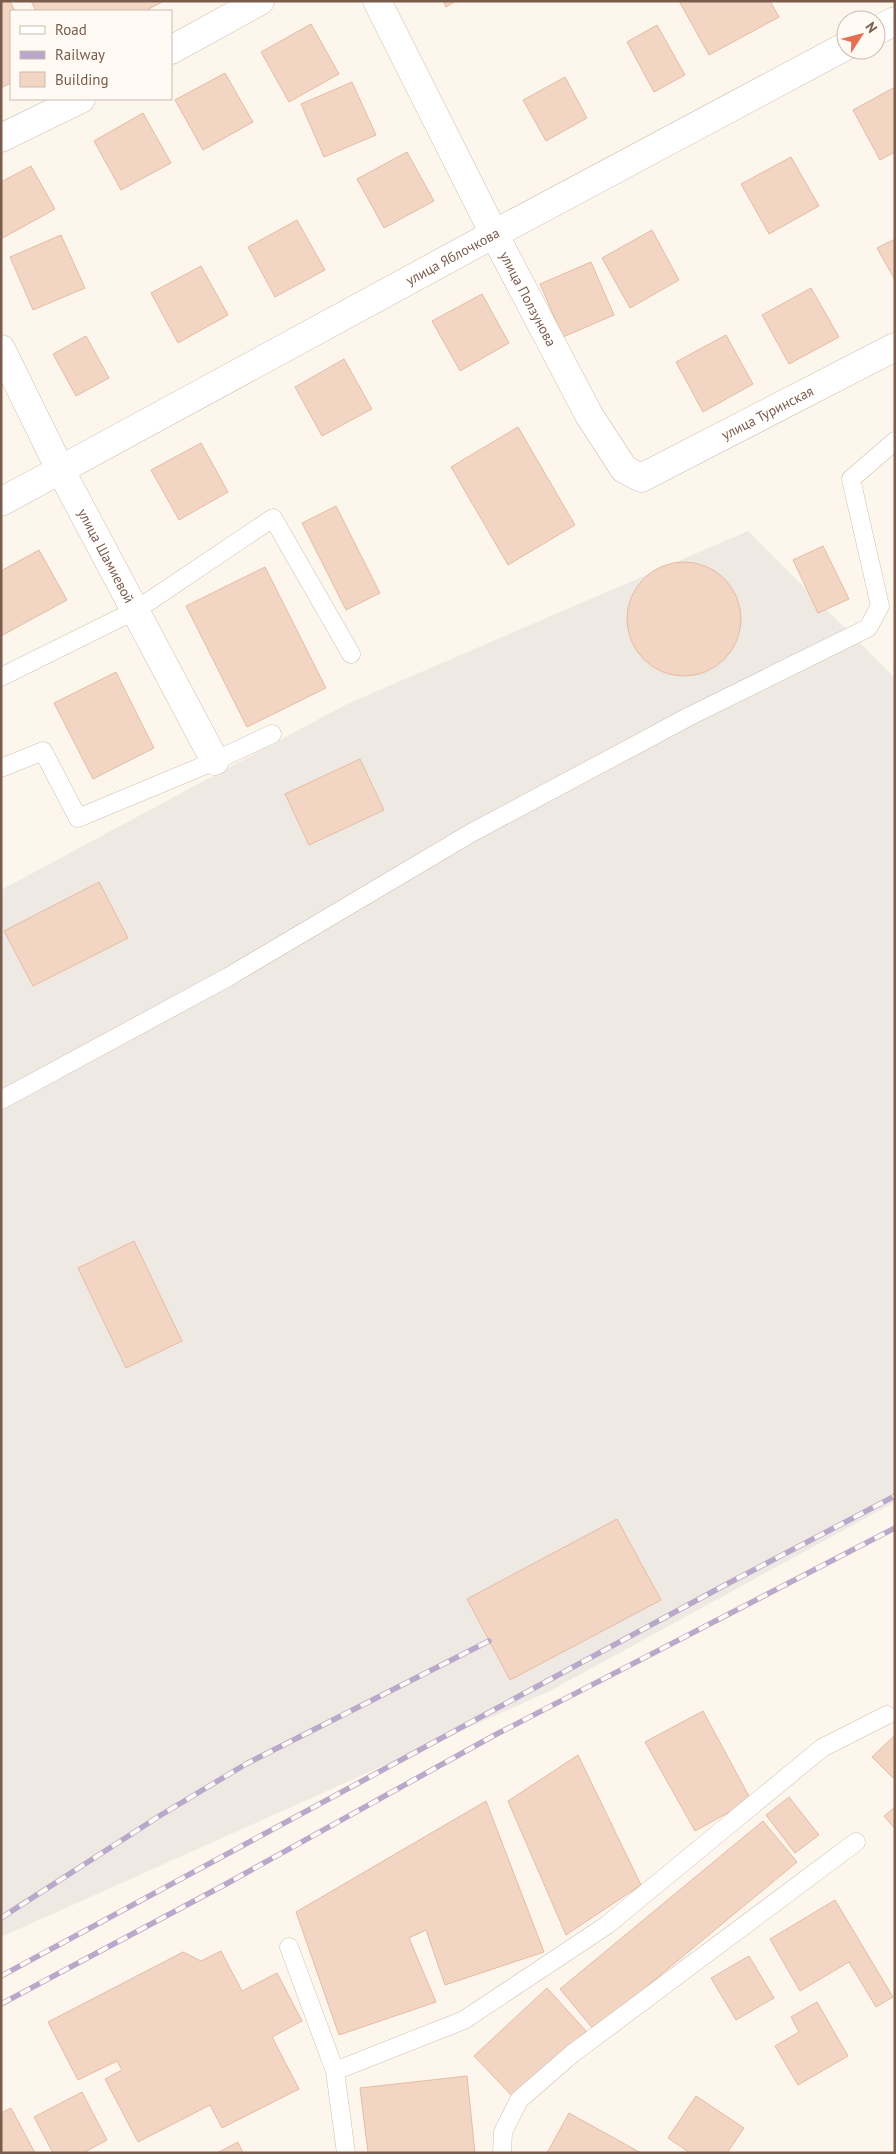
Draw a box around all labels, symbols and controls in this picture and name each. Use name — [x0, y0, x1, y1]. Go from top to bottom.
legend — [10, 10, 172, 100]
north arrow — [836, 10, 886, 60]
text: N — [862, 18, 882, 36]
text: Road — [55, 20, 87, 39]
text: Railway — [55, 45, 105, 64]
text: Building — [55, 70, 109, 89]
street label: улица Яблочкова — [402, 224, 503, 289]
street label: улица Ползунова — [496, 248, 560, 350]
street label: улица Туринская — [718, 382, 816, 444]
street label: улица Шамиевой — [74, 505, 139, 606]

